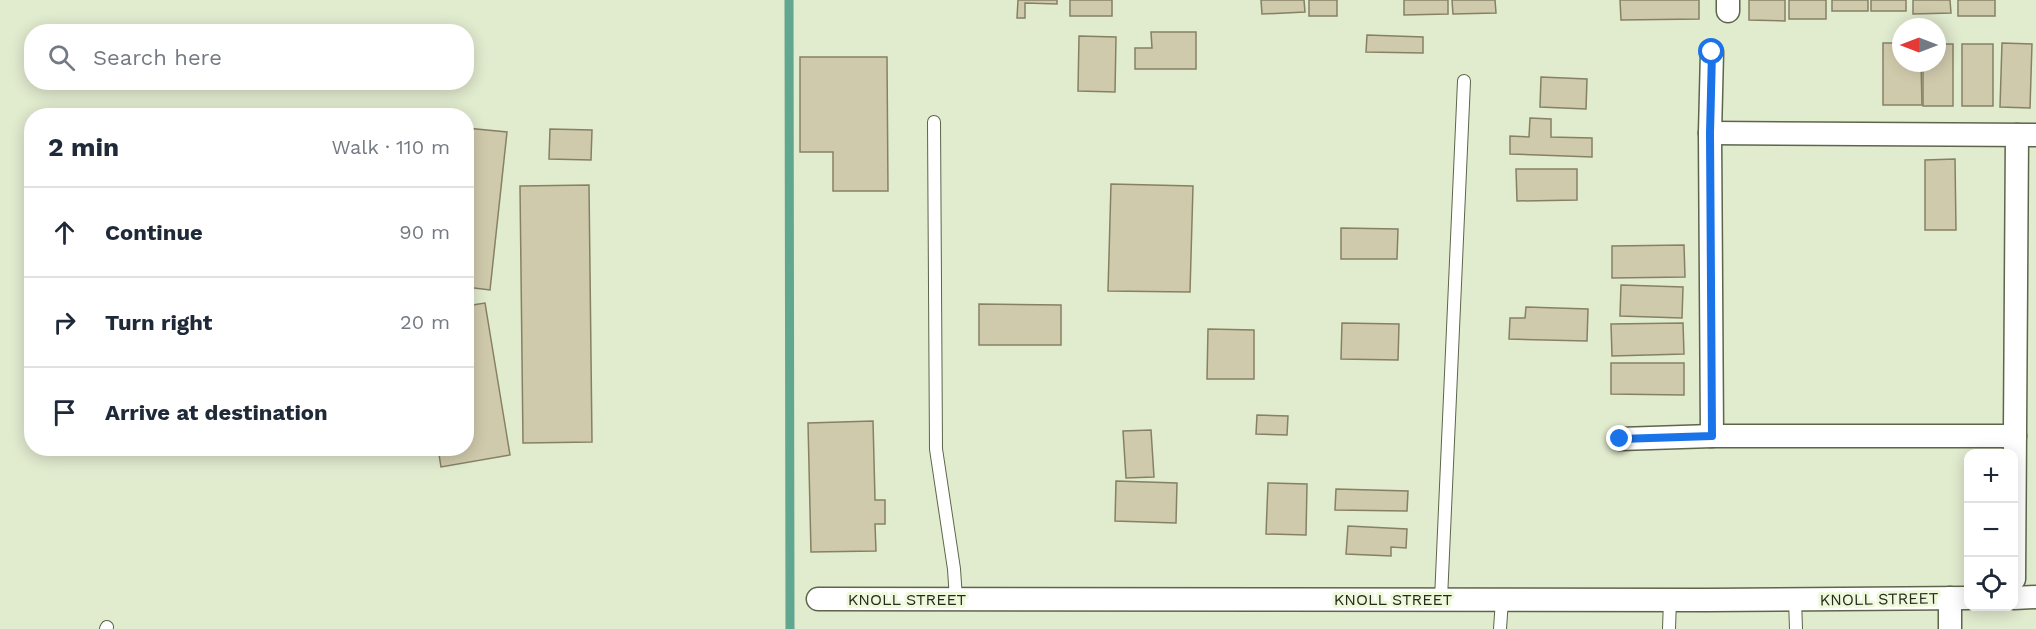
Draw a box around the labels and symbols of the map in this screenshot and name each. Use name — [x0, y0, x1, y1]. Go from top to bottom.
north arrow — [1892, 18, 1946, 72]
route start — [1698, 38, 1724, 64]
route end — [1606, 425, 1632, 451]
street label: KNOLL STREET — [1820, 588, 1939, 610]
street label: KNOLL STREET — [848, 590, 967, 609]
street label: KNOLL STREET — [1334, 590, 1453, 609]

